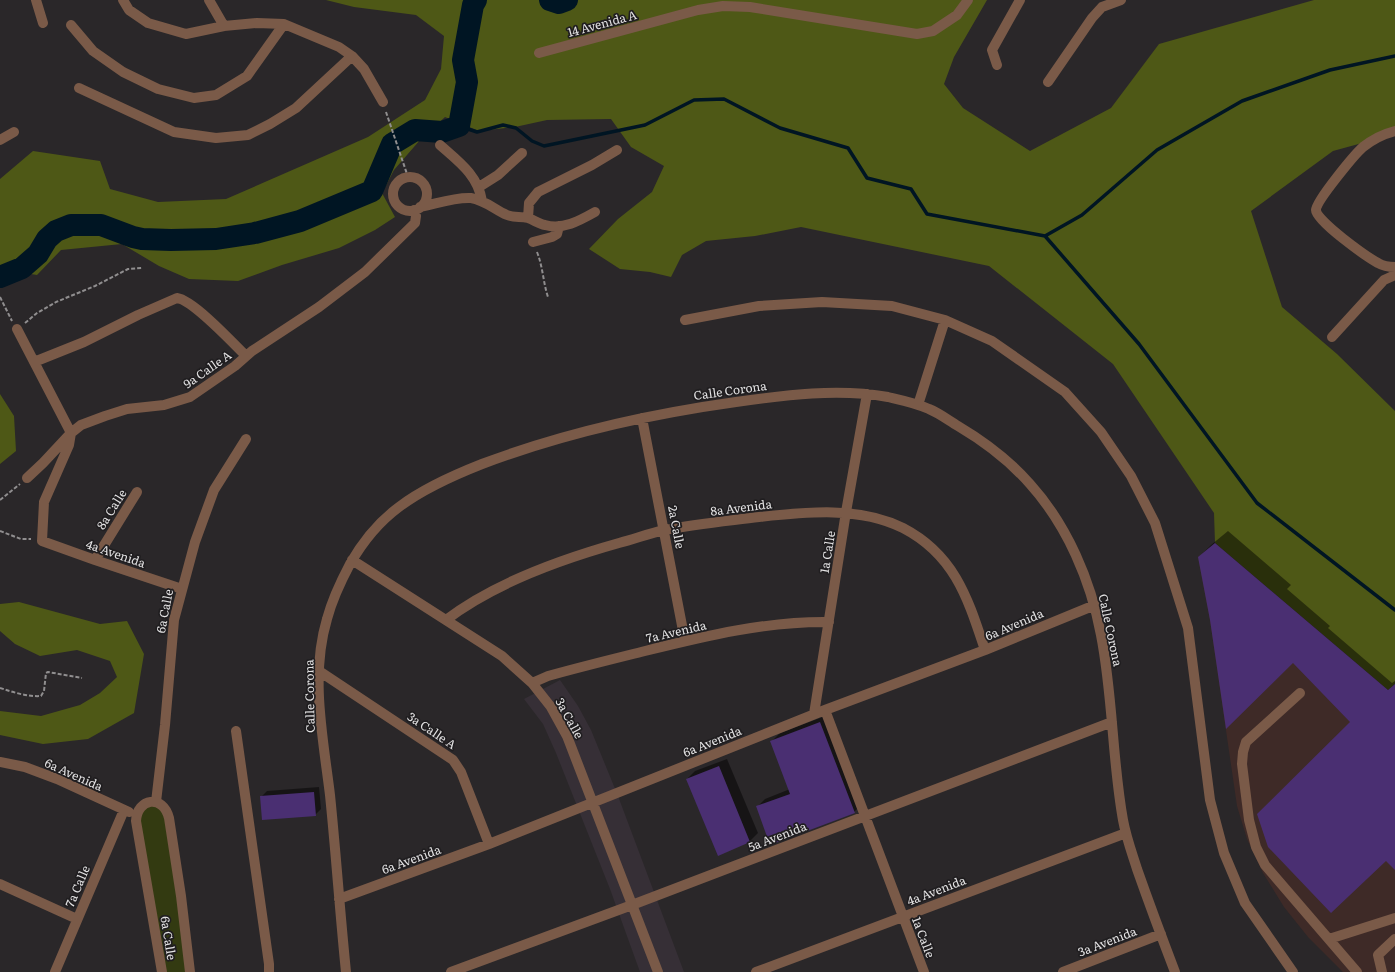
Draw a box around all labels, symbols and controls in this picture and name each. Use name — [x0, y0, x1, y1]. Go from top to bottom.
street label: 14 Avenida A — [565, 5, 639, 41]
street label: 9a Calle A — [179, 346, 235, 392]
street label: Calle Corona — [692, 376, 768, 404]
street label: 8a Calle — [92, 485, 130, 533]
street label: 8a Avenida — [709, 494, 773, 520]
street label: 2a Calle — [664, 504, 690, 550]
street label: 1a Calle — [815, 530, 839, 574]
street label: 4a Avenida — [84, 534, 149, 572]
street label: 6a Calle — [151, 588, 177, 634]
street label: Calle Corona — [1095, 592, 1128, 668]
street label: 6a Avenida — [982, 603, 1046, 644]
street label: 7a Avenida — [644, 615, 708, 647]
street label: Calle Corona — [299, 659, 319, 733]
street label: 3a Calle — [551, 694, 589, 742]
street label: 3a Calle A — [404, 707, 460, 753]
street label: 6a Avenida — [680, 721, 744, 761]
street label: 6a Avenida — [42, 753, 106, 795]
street label: 5a Avenida — [745, 816, 809, 855]
street label: 6a Avenida — [379, 840, 444, 878]
street label: 7a Calle — [60, 862, 94, 910]
street label: 4a Avenida — [904, 870, 969, 909]
street label: 1a Calle — [908, 914, 940, 960]
street label: 6a Calle — [157, 915, 181, 961]
street label: 3a Avenida — [1075, 921, 1140, 960]

